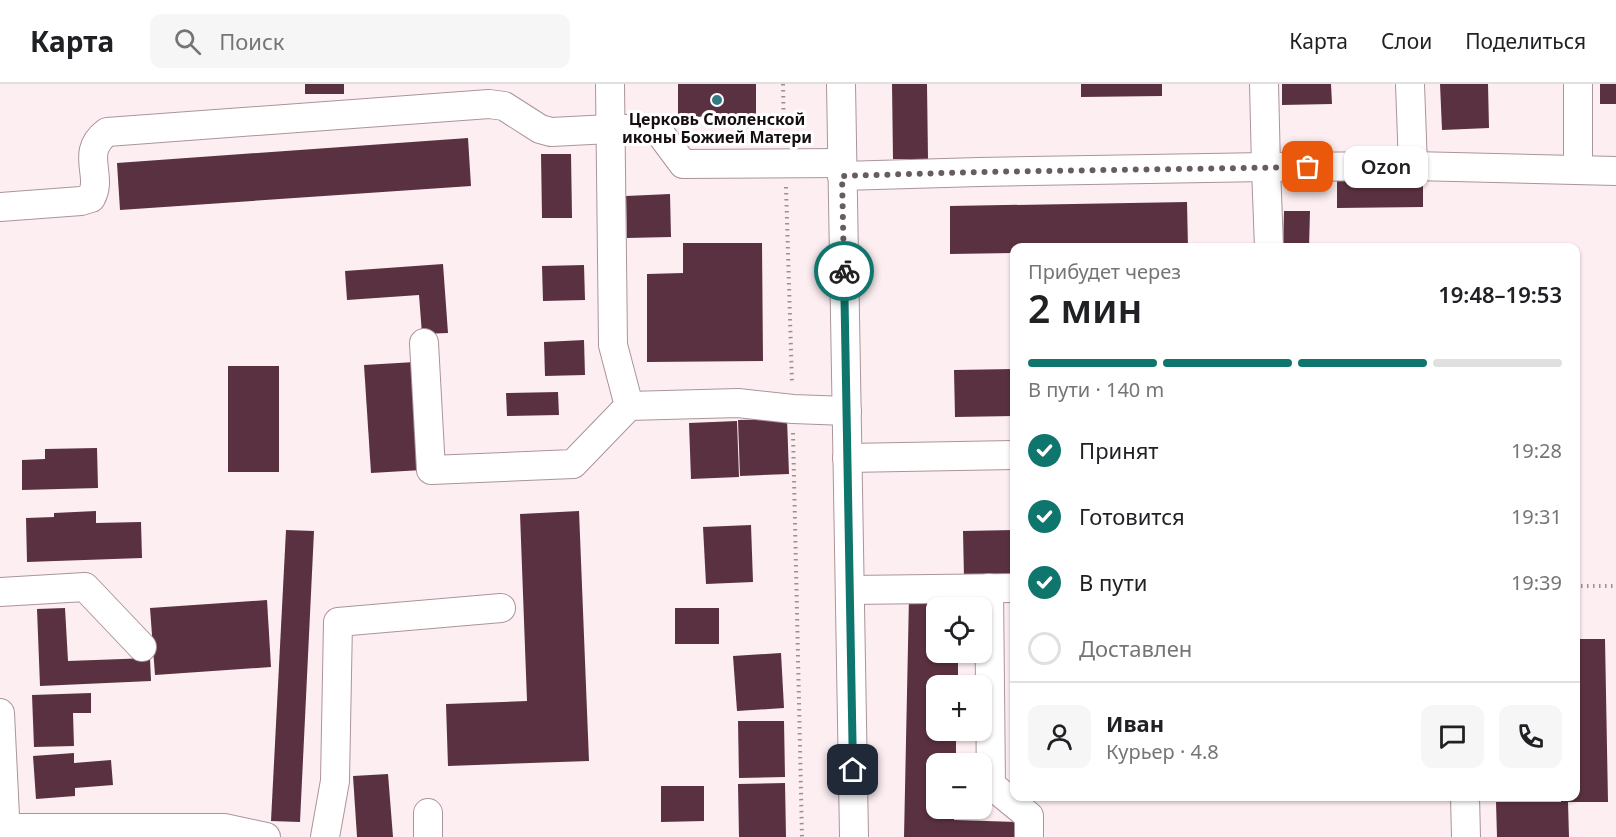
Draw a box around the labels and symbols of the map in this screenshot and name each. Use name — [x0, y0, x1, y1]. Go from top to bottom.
marker: Церковь Смоленской иконы Божией Матери — [710, 93, 724, 107]
place label: Церковь Смоленской иконы Божией Матери — [622, 108, 812, 148]
pin — [1282, 141, 1333, 192]
callout: Ozon — [1344, 146, 1428, 188]
courier — [814, 241, 874, 301]
pin — [827, 744, 878, 795]

